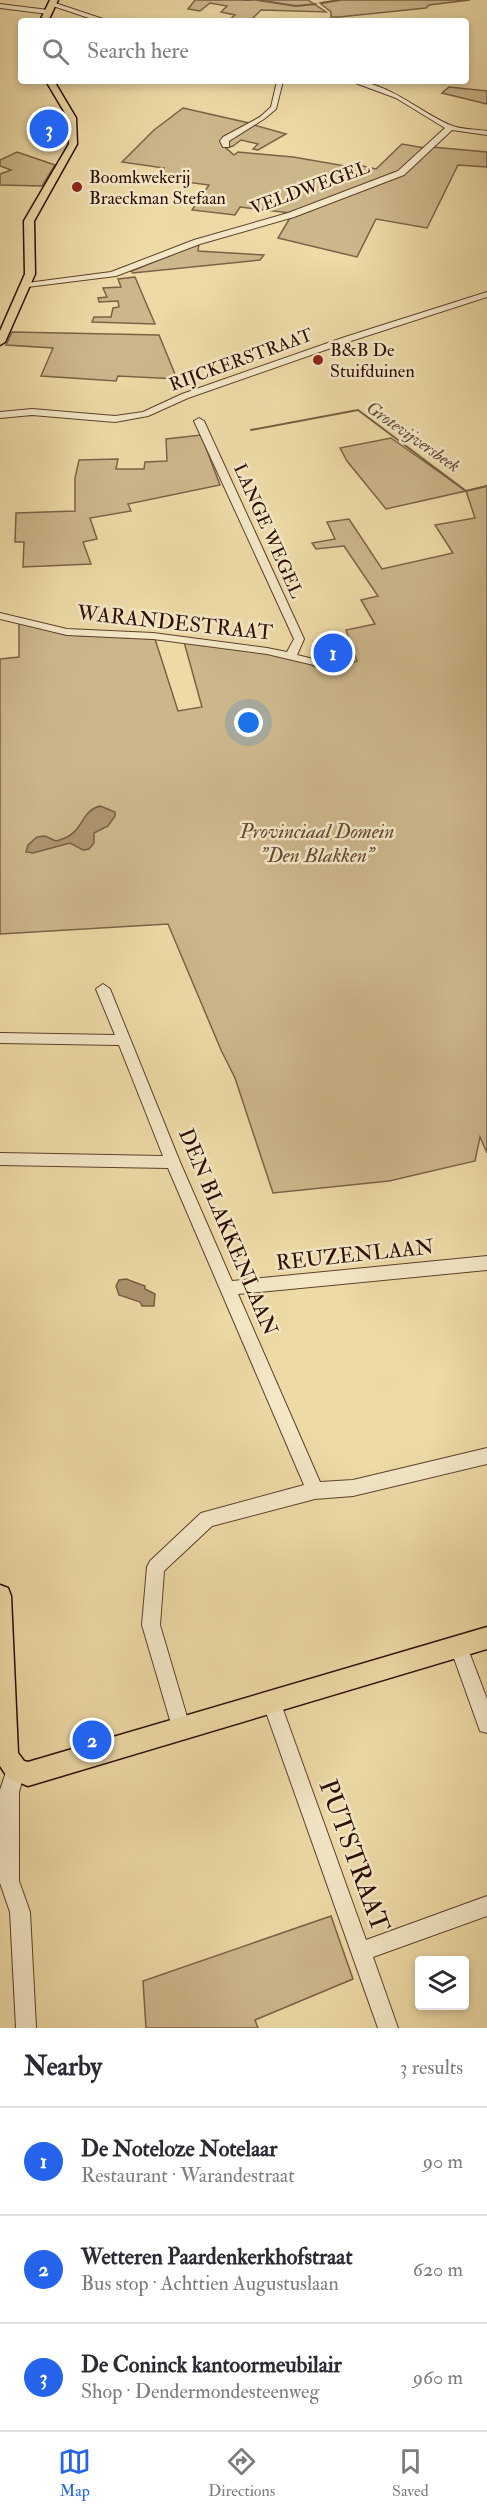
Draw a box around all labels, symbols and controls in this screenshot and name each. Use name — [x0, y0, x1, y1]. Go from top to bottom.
search box — [18, 18, 469, 84]
icon: search — [39, 35, 72, 68]
text: Search here — [87, 37, 189, 65]
pin: 3 — [29, 106, 68, 152]
street label: VELDWEGEL — [247, 156, 373, 220]
place label: Boomkwekerij Braeckman Stefaan — [89, 166, 226, 210]
marker: Boomkwekerij Braeckman Stefaan — [70, 180, 84, 194]
street label: RIJCKERSTRAAT — [166, 323, 316, 397]
place label: B&B De Stuifduinen — [330, 339, 415, 383]
marker: B&B De Stuifduinen — [311, 353, 325, 367]
water label: Grotevijversbeek — [362, 396, 464, 478]
street label: LANGE WEGEL — [228, 460, 308, 602]
street label: WARANDESTRAAT — [75, 599, 275, 647]
pin: 1 — [314, 630, 352, 676]
your location — [234, 708, 263, 737]
park label: Provinciaal Domein "Den Blakken" — [239, 818, 395, 869]
street label: DEN BLAKKENLAAN — [172, 1124, 284, 1340]
street label: REUZENLAAN — [275, 1233, 435, 1277]
pin: 2 — [72, 1718, 112, 1762]
street label: PUTSTRAAT — [312, 1775, 396, 1937]
map controls — [415, 1956, 469, 2010]
button: layers — [415, 1956, 469, 2010]
text: Nearby — [24, 2051, 102, 2083]
text: 3 results — [400, 2055, 463, 2080]
text: De Noteloze Notelaar — [81, 2135, 277, 2163]
text: 1 — [40, 2149, 47, 2174]
text: 90 m — [423, 2149, 463, 2174]
text: Restaurant · Warandestraat — [81, 2163, 295, 2188]
text: Wetteren Paardenkerkhofstraat — [81, 2243, 353, 2271]
text: 2 — [38, 2257, 49, 2282]
text: 620 m — [413, 2257, 463, 2282]
text: Bus stop · Achttien Augustuslaan — [81, 2271, 339, 2296]
text: De Coninck kantoormeubilair — [81, 2351, 342, 2379]
text: 3 — [40, 2365, 47, 2390]
text: 960 m — [413, 2365, 463, 2390]
text: Shop · Dendermondesteenweg — [81, 2379, 319, 2404]
tab: Map — [58, 2445, 91, 2501]
tab: Directions — [208, 2445, 275, 2501]
tab: Saved — [392, 2445, 429, 2501]

